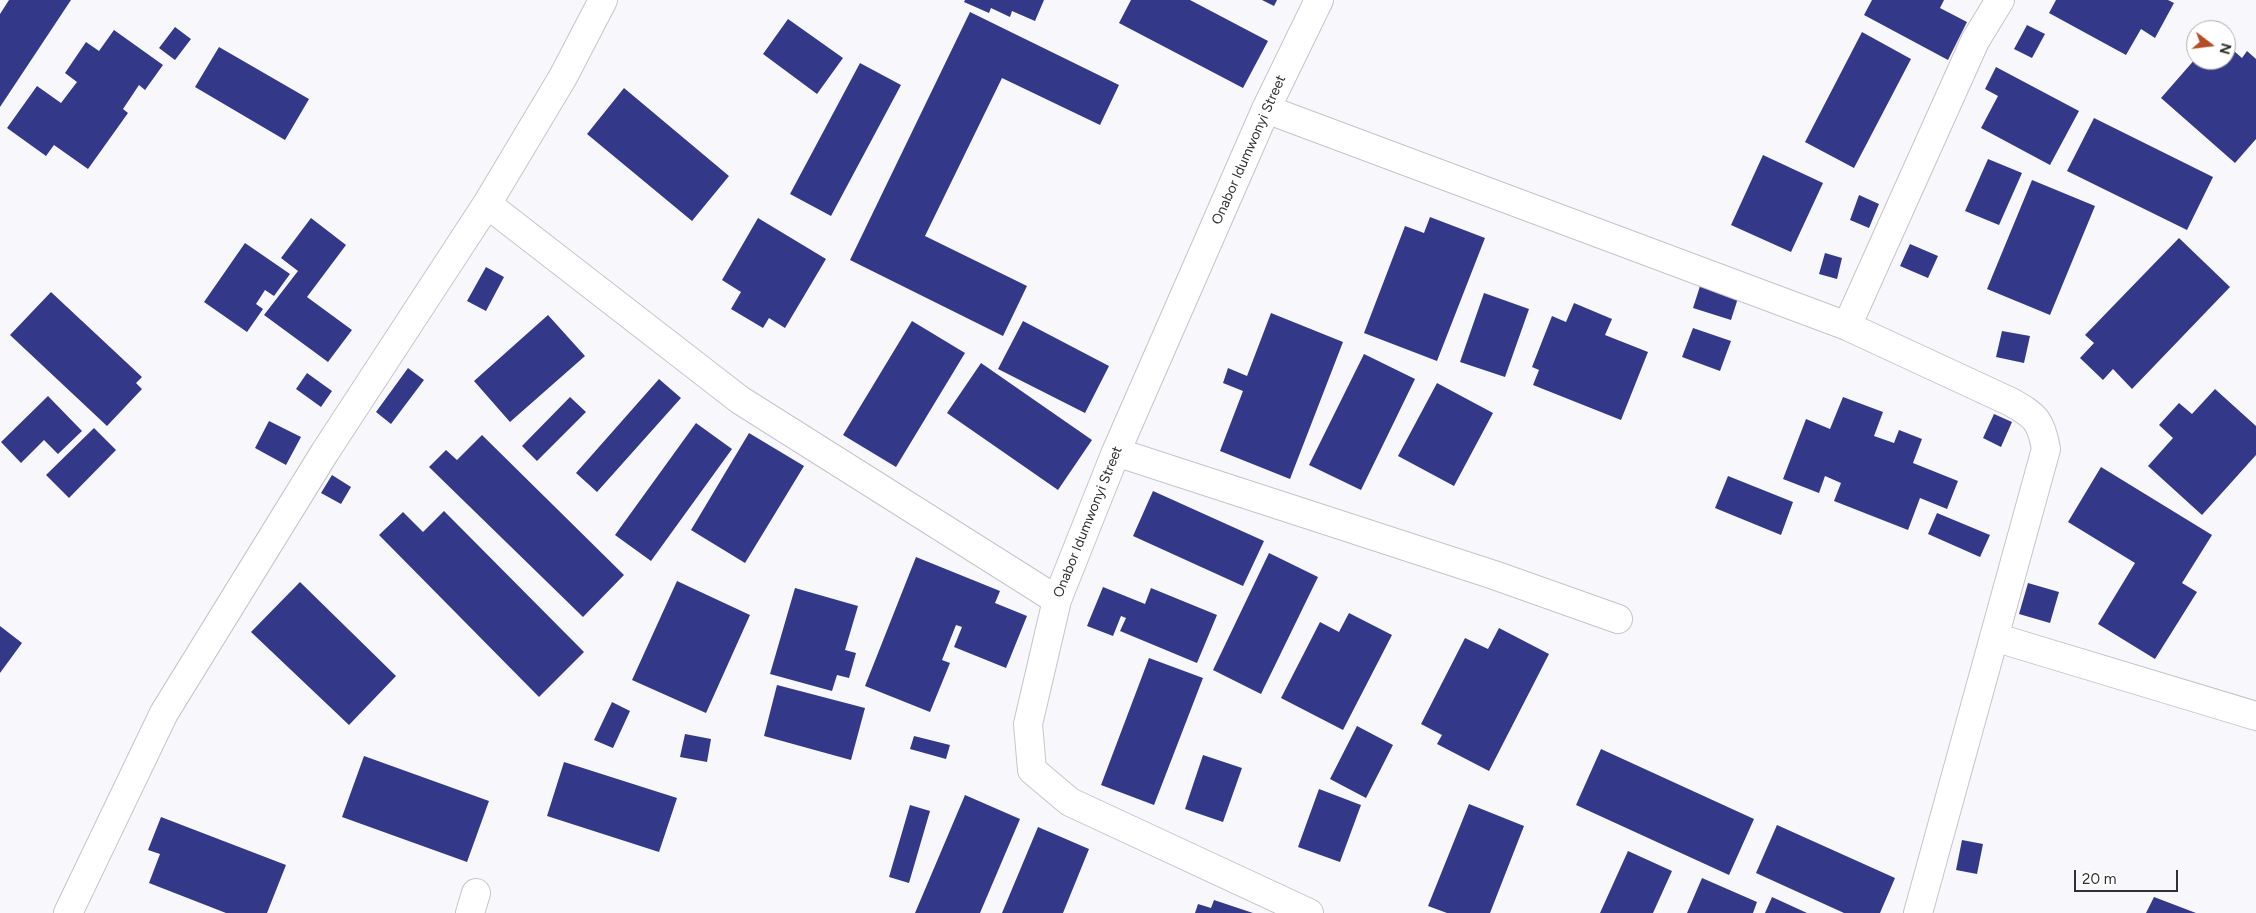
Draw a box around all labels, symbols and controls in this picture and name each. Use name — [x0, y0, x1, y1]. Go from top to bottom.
north arrow — [2186, 20, 2236, 70]
text: N — [2215, 41, 2235, 56]
street label: Onabor Idumwonyi Street — [1208, 73, 1290, 227]
street label: Onabor Idumwonyi Street — [1050, 444, 1126, 600]
scale bar — [2076, 860, 2180, 892]
text: 20 m — [2082, 870, 2116, 888]

